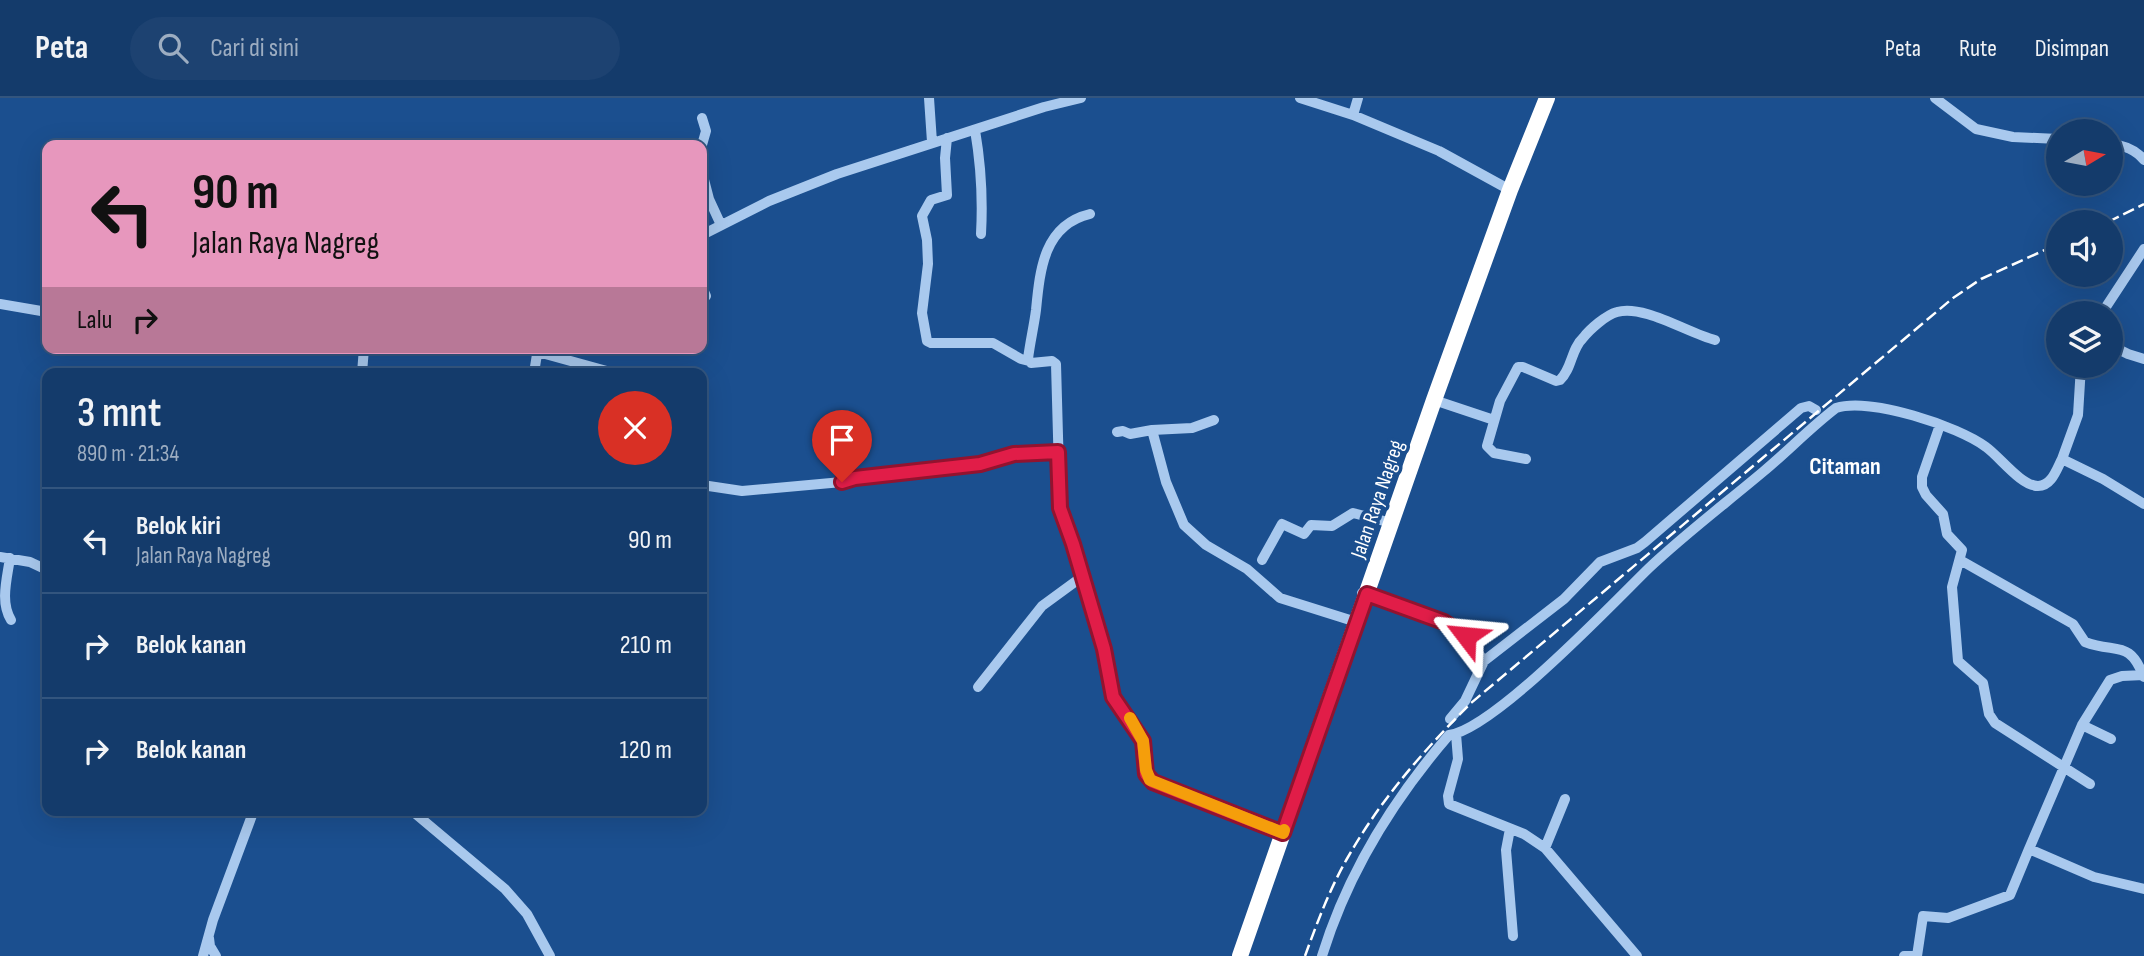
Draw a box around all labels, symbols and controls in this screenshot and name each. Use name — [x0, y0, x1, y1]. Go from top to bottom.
search box — [130, 17, 620, 80]
text: Peta — [35, 28, 88, 68]
icon: search — [154, 29, 192, 67]
text: Cari di sini — [210, 33, 299, 64]
text: Peta — [1885, 34, 1921, 63]
text: Rute — [1959, 34, 1997, 63]
text: Disimpan — [2035, 34, 2109, 63]
north arrow — [2046, 119, 2123, 196]
map controls — [2046, 119, 2123, 378]
text: 90 m — [192, 164, 279, 223]
icon: left — [77, 168, 168, 259]
button: sound — [2046, 210, 2123, 287]
text: Jalan Raya Nagreg — [192, 224, 379, 263]
icon: right — [126, 301, 164, 339]
button: layers — [2046, 301, 2123, 378]
text: Lalu — [77, 305, 112, 336]
text: 3 mnt — [77, 388, 161, 439]
button: close — [598, 391, 672, 465]
pin — [812, 410, 872, 482]
icon: arrive — [823, 421, 861, 459]
street label: Jalan Raya Nagreg — [1345, 437, 1409, 562]
text: 890 m · 21:34 — [77, 440, 179, 468]
district label: Citaman — [1809, 452, 1881, 481]
text: Belok kiri — [136, 511, 221, 542]
icon: left — [77, 522, 115, 560]
text: 90 m — [628, 525, 672, 556]
text: Jalan Raya Nagreg — [136, 542, 271, 570]
position arrow — [1429, 599, 1503, 673]
icon: right — [77, 627, 115, 665]
text: Belok kanan — [136, 630, 246, 661]
text: 210 m — [620, 630, 672, 661]
icon: right — [77, 732, 115, 770]
text: Belok kanan — [136, 735, 246, 766]
text: 120 m — [619, 735, 672, 766]

